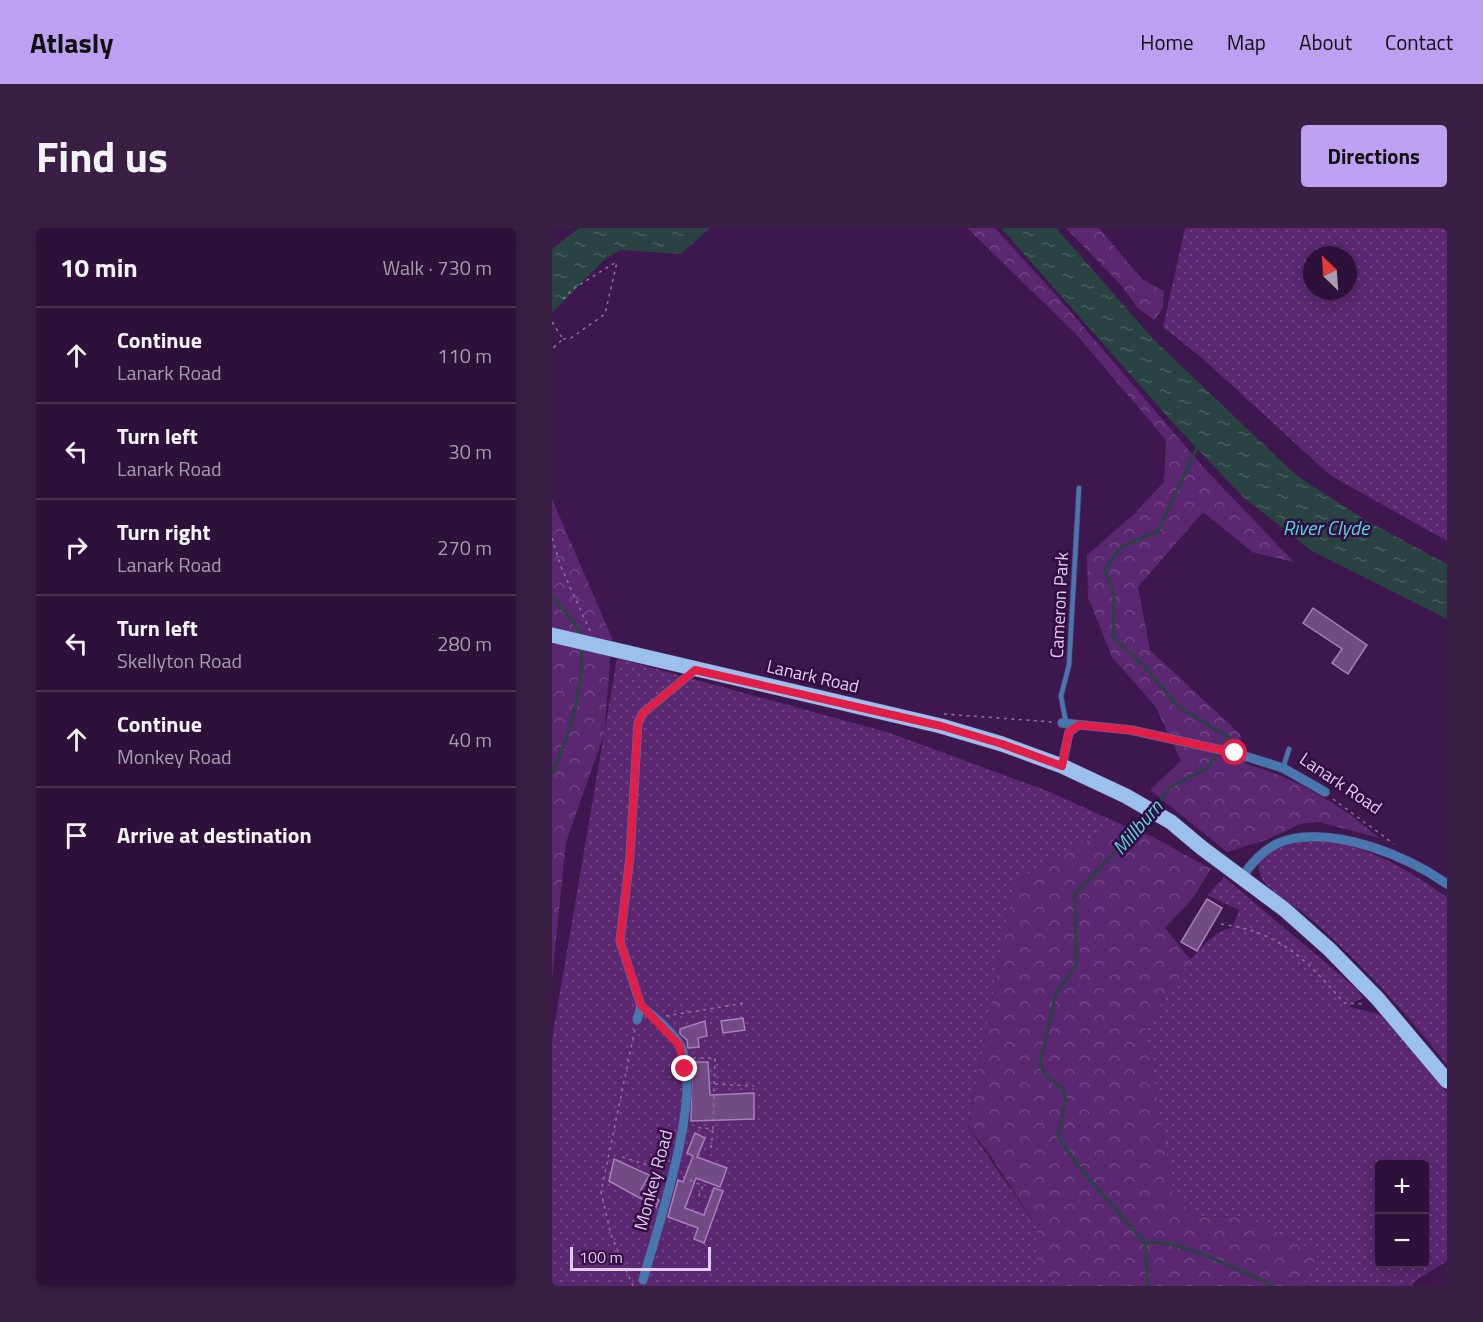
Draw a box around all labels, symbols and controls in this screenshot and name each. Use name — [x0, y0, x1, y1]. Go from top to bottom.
text: Atlasly — [30, 21, 113, 64]
text: Home — [1140, 26, 1194, 58]
text: Map — [1227, 26, 1266, 58]
text: About — [1299, 26, 1352, 58]
text: Contact — [1385, 26, 1453, 58]
text: Find us — [36, 124, 168, 188]
button: Directions — [1301, 125, 1447, 187]
north arrow — [1303, 246, 1357, 300]
text: 10 min — [60, 248, 138, 287]
text: Walk · 730 m — [383, 252, 492, 283]
text: Continue — [117, 323, 202, 357]
icon: ahead — [60, 339, 93, 372]
text: 110 m — [437, 340, 492, 371]
text: Lanark Road — [117, 357, 222, 388]
text: Turn left — [117, 419, 198, 453]
icon: left — [60, 435, 93, 468]
text: 30 m — [448, 436, 492, 467]
text: Lanark Road — [117, 453, 222, 484]
water label: River Clyde — [1283, 512, 1371, 543]
text: Turn right — [117, 515, 211, 549]
icon: right — [60, 531, 93, 564]
text: 270 m — [437, 532, 492, 563]
text: Lanark Road — [117, 549, 222, 580]
street label: Cameron Park — [1043, 551, 1075, 659]
text: Turn left — [117, 611, 198, 645]
icon: left — [60, 627, 93, 660]
text: 280 m — [437, 628, 492, 659]
text: Skellyton Road — [117, 645, 242, 676]
street label: Lanark Road — [764, 652, 862, 700]
text: Continue — [117, 707, 202, 741]
icon: ahead — [60, 723, 93, 756]
text: 40 m — [448, 724, 492, 755]
route start — [1221, 739, 1247, 765]
text: Monkey Road — [117, 741, 232, 772]
street label: Lanark Road — [1294, 745, 1388, 821]
water label: Millburn — [1104, 792, 1171, 862]
text: Arrive at destination — [117, 818, 312, 852]
icon: arrive — [60, 819, 93, 852]
route end — [671, 1055, 697, 1081]
street label: Monkey Road — [627, 1127, 679, 1233]
map controls — [1375, 1160, 1429, 1268]
button: + — [1375, 1160, 1429, 1214]
button: − — [1375, 1214, 1429, 1268]
scale bar — [570, 1244, 711, 1272]
text: 100 m — [579, 1245, 623, 1269]

